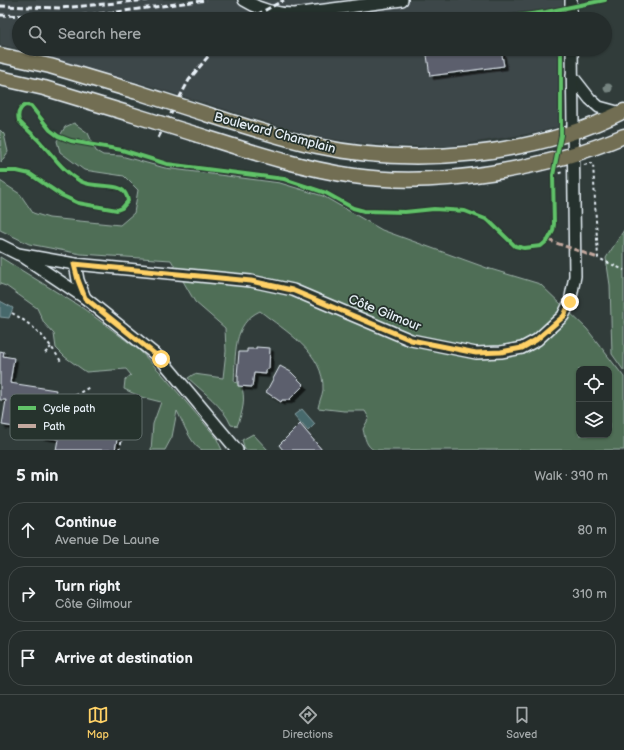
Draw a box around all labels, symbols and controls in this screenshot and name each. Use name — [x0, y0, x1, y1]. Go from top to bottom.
search box — [12, 12, 612, 56]
icon: search — [26, 23, 48, 45]
text: Search here — [58, 25, 141, 44]
street label: Boulevard Champlain — [212, 109, 337, 157]
street label: Côte Gilmour — [346, 291, 424, 335]
route end — [561, 293, 579, 311]
route start — [152, 350, 170, 368]
map controls — [576, 366, 612, 438]
button: locate — [576, 366, 612, 402]
legend — [10, 394, 142, 440]
text: Cycle path — [43, 402, 95, 415]
button: layers — [576, 402, 612, 438]
text: Path — [43, 420, 65, 433]
text: 5 min — [16, 466, 59, 486]
text: Walk · 390 m — [534, 468, 608, 484]
text: Continue — [55, 513, 117, 532]
icon: ahead — [17, 519, 39, 541]
text: 80 m — [578, 522, 607, 538]
text: Avenue De Laune — [55, 532, 159, 548]
text: Turn right — [55, 577, 120, 596]
icon: right — [17, 583, 39, 605]
text: 310 m — [572, 586, 607, 602]
text: Côte Gilmour — [55, 596, 132, 612]
icon: arrive — [17, 647, 39, 669]
text: Arrive at destination — [55, 649, 193, 668]
tab: Map — [87, 704, 109, 741]
tab: Directions — [282, 704, 333, 741]
tab: Saved — [506, 704, 537, 741]

